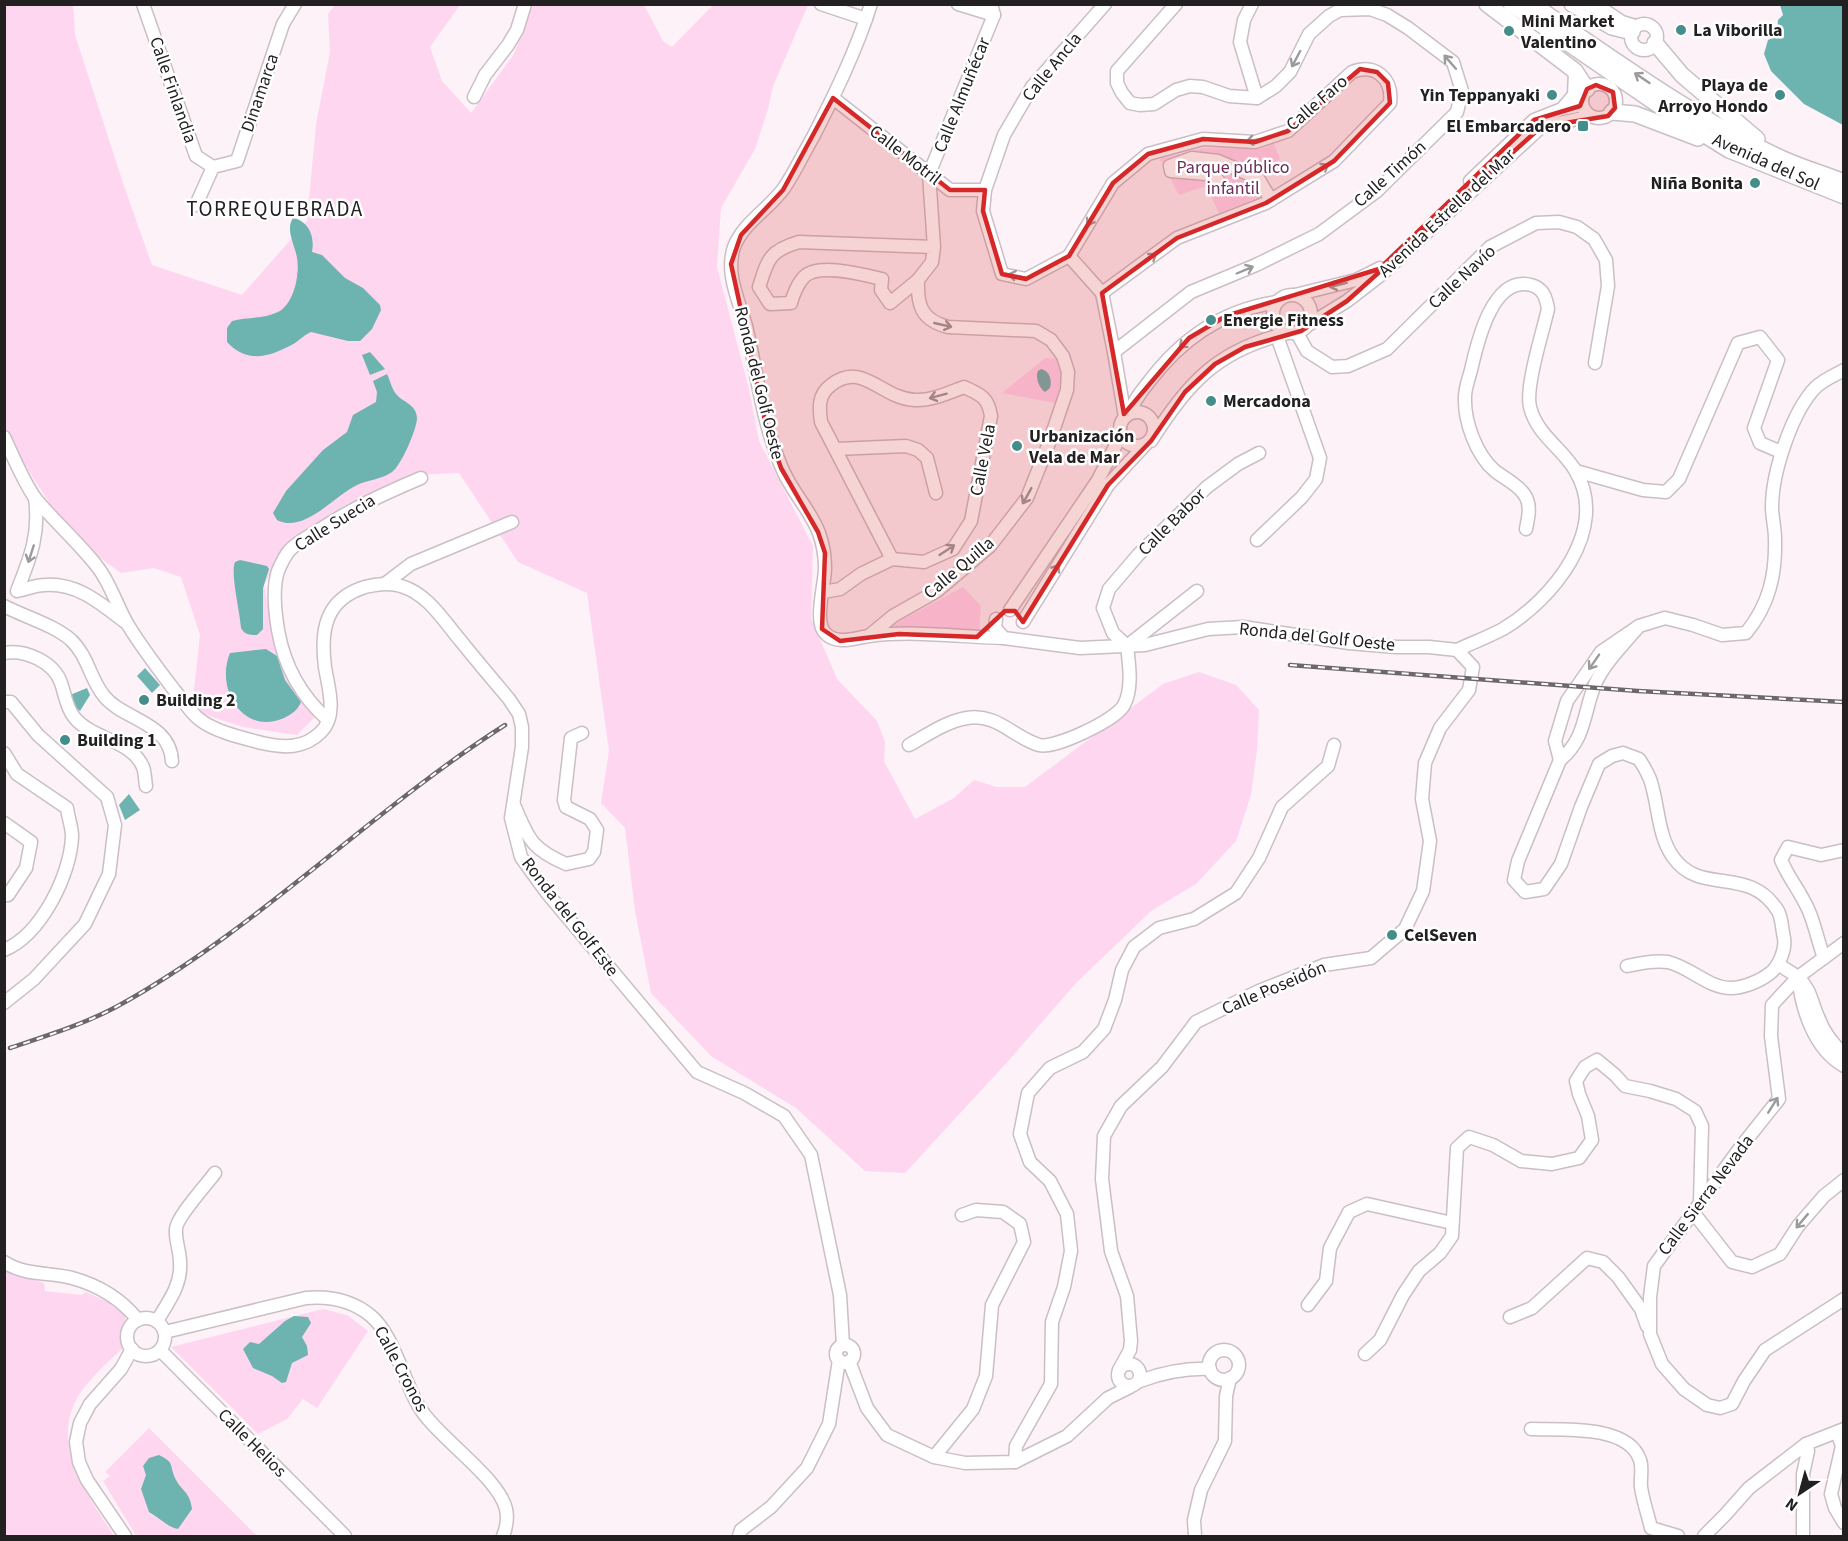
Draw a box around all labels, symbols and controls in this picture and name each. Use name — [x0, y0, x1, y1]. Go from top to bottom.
place label: Mini Market Valentino — [1520, 9, 1614, 55]
place label: La Viborilla — [1693, 18, 1783, 43]
marker: La Viborilla — [1674, 23, 1688, 37]
marker: Mini Market Valentino — [1502, 24, 1516, 38]
street label: Calle Ancla — [1016, 27, 1088, 107]
street label: Calle Finlandia — [143, 33, 203, 147]
street label: Calle Almuñécar — [928, 33, 997, 156]
street label: Dinamarca — [235, 50, 285, 136]
one-way arrow — [1290, 50, 1302, 67]
one-way arrow — [1443, 55, 1457, 71]
street label: Calle Faro — [1281, 69, 1353, 137]
one-way arrow — [1633, 71, 1650, 84]
place label: Playa de Arroyo Hondo — [1657, 73, 1768, 119]
place label: Yin Teppanyaki — [1419, 83, 1540, 108]
marker: Yin Teppanyaki — [1545, 88, 1559, 102]
marker: Playa de Arroyo Hondo — [1773, 88, 1787, 102]
place label: El Embarcadero — [1446, 114, 1571, 139]
street label: Calle Motril — [864, 119, 946, 191]
marker: El Embarcadero — [1576, 119, 1590, 133]
street label: Avenida del Sol — [1708, 127, 1824, 197]
one-way arrow — [1246, 134, 1265, 145]
street label: Calle Timón — [1348, 135, 1432, 213]
street label: Avenida Estrella del Mar — [1373, 142, 1522, 283]
park label: Parque público infantil — [1176, 155, 1290, 201]
one-way arrow — [1312, 162, 1329, 174]
place label: Niña Bonita — [1651, 171, 1743, 196]
marker: Niña Bonita — [1748, 176, 1762, 190]
district label: TORREQUEBRADA — [186, 194, 364, 224]
one-way arrow — [1086, 209, 1098, 226]
street label: Calle Navío — [1423, 239, 1501, 315]
one-way arrow — [1141, 252, 1157, 265]
one-way arrow — [1235, 264, 1253, 275]
one-way arrow — [1008, 270, 1027, 281]
one-way arrow — [1328, 279, 1347, 291]
street label: Ronda del Golf Oeste — [728, 304, 790, 462]
place label: Energie Fitness — [1223, 308, 1344, 333]
marker: Energie Fitness — [1204, 313, 1218, 327]
one-way arrow — [933, 319, 952, 331]
one-way arrow — [1178, 335, 1194, 348]
place label: Mercadona — [1223, 389, 1311, 414]
one-way arrow — [928, 390, 947, 402]
marker: Mercadona — [1204, 394, 1218, 408]
street label: Calle Vela — [964, 422, 1002, 498]
place label: Urbanización Vela de Mar — [1028, 424, 1134, 470]
marker: Urbanización Vela de Mar — [1010, 439, 1024, 453]
street label: Calle Babor — [1133, 482, 1212, 561]
one-way arrow — [1021, 487, 1033, 504]
street label: Calle Suecia — [290, 488, 380, 558]
street label: Calle Quilla — [918, 531, 1000, 605]
one-way arrow — [939, 543, 956, 556]
one-way arrow — [25, 544, 36, 563]
one-way arrow — [1048, 564, 1060, 581]
street label: Ronda del Golf Oeste — [1238, 616, 1396, 658]
one-way arrow — [1588, 654, 1600, 670]
place label: Building 2 — [156, 688, 236, 713]
marker: Building 2 — [137, 693, 151, 707]
place label: Building 1 — [77, 728, 157, 753]
marker: Building 1 — [58, 733, 72, 747]
street label: Ronda del Golf Este — [515, 852, 625, 982]
place label: CelSeven — [1404, 923, 1477, 948]
marker: CelSeven — [1385, 928, 1399, 942]
street label: Calle Poseidón — [1218, 955, 1330, 1021]
one-way arrow — [1767, 1096, 1780, 1113]
street label: Calle Sierra Nevada — [1652, 1129, 1760, 1261]
one-way arrow — [1796, 1213, 1809, 1229]
street label: Calle Cronos — [368, 1322, 434, 1416]
street label: Calle Helios — [212, 1403, 292, 1483]
north arrow — [1770, 1463, 1830, 1523]
text: N — [1781, 1492, 1803, 1516]

